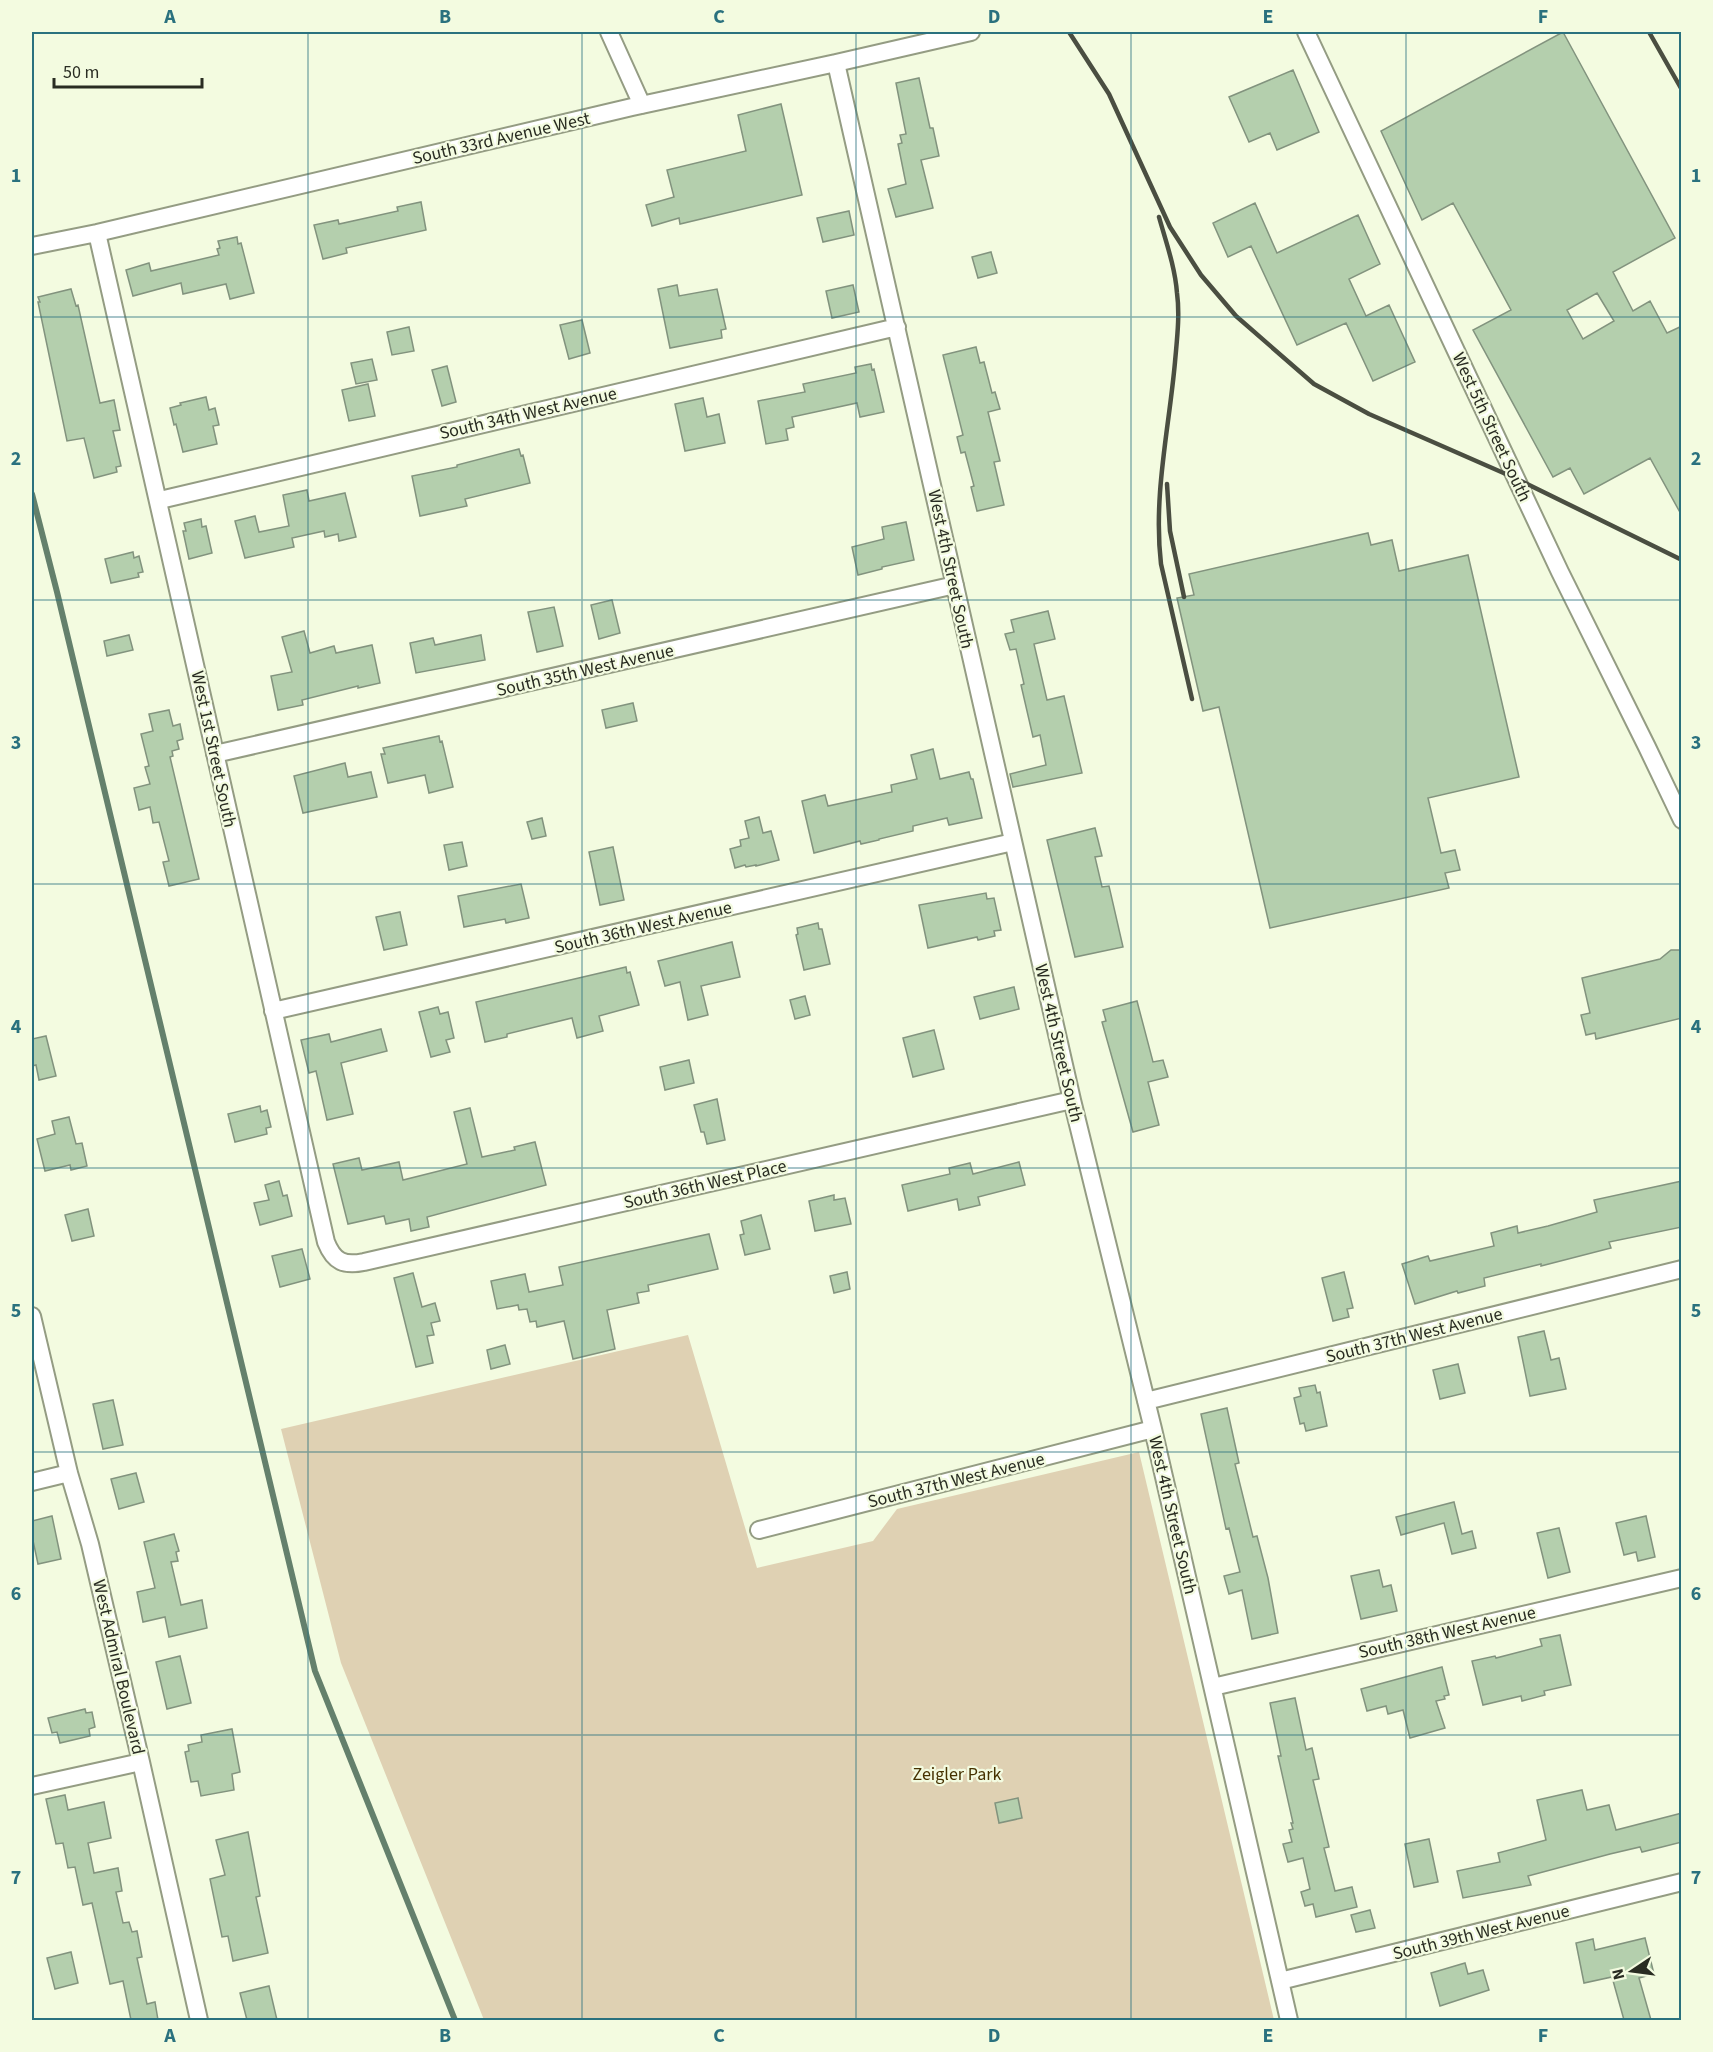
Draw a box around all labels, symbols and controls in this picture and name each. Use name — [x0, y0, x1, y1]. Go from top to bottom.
text: A — [163, 3, 176, 31]
text: B — [439, 3, 451, 31]
text: C — [713, 3, 725, 31]
text: D — [988, 3, 1000, 31]
text: E — [1263, 3, 1273, 31]
text: F — [1538, 3, 1548, 31]
scale bar — [54, 51, 202, 89]
text: 50 m — [63, 60, 99, 85]
street label: South 33rd Avenue West — [410, 106, 592, 171]
text: 1 — [11, 162, 21, 190]
text: 1 — [1691, 162, 1701, 190]
street label: West 5th Street South — [1446, 348, 1537, 506]
street label: South 34th West Avenue — [437, 381, 619, 446]
text: 2 — [11, 445, 21, 473]
text: 2 — [1691, 445, 1701, 473]
street label: West 4th Street South — [921, 487, 980, 651]
street label: South 35th West Avenue — [494, 638, 676, 703]
street label: West 1st Street South — [185, 668, 242, 830]
text: 3 — [11, 729, 21, 757]
text: 3 — [1691, 729, 1701, 757]
street label: South 36th West Avenue — [552, 895, 734, 960]
street label: West 4th Street South — [1028, 961, 1089, 1125]
text: 4 — [11, 1013, 22, 1041]
text: 4 — [1691, 1013, 1702, 1041]
street label: South 36th West Place — [621, 1154, 789, 1215]
text: 5 — [11, 1297, 21, 1325]
text: 5 — [1691, 1297, 1701, 1325]
street label: South 37th West Avenue — [1323, 1301, 1505, 1370]
street label: West 4th Street South — [1142, 1433, 1203, 1597]
street label: South 37th West Avenue — [865, 1446, 1047, 1515]
street label: West Admiral Boulevard — [86, 1577, 151, 1757]
text: 6 — [11, 1580, 21, 1608]
text: 6 — [1691, 1580, 1701, 1608]
street label: South 38th West Avenue — [1356, 1600, 1538, 1665]
park label: Zeigler Park — [913, 1762, 1001, 1787]
text: 7 — [11, 1864, 21, 1892]
text: 7 — [1691, 1864, 1701, 1892]
street label: South 39th West Avenue — [1390, 1898, 1572, 1967]
north arrow — [1602, 1941, 1662, 2001]
text: N — [1606, 1966, 1630, 1982]
text: A — [163, 2022, 176, 2050]
text: B — [439, 2022, 451, 2050]
text: C — [713, 2022, 725, 2050]
text: D — [988, 2022, 1000, 2050]
text: E — [1263, 2022, 1273, 2050]
text: F — [1538, 2022, 1548, 2050]

